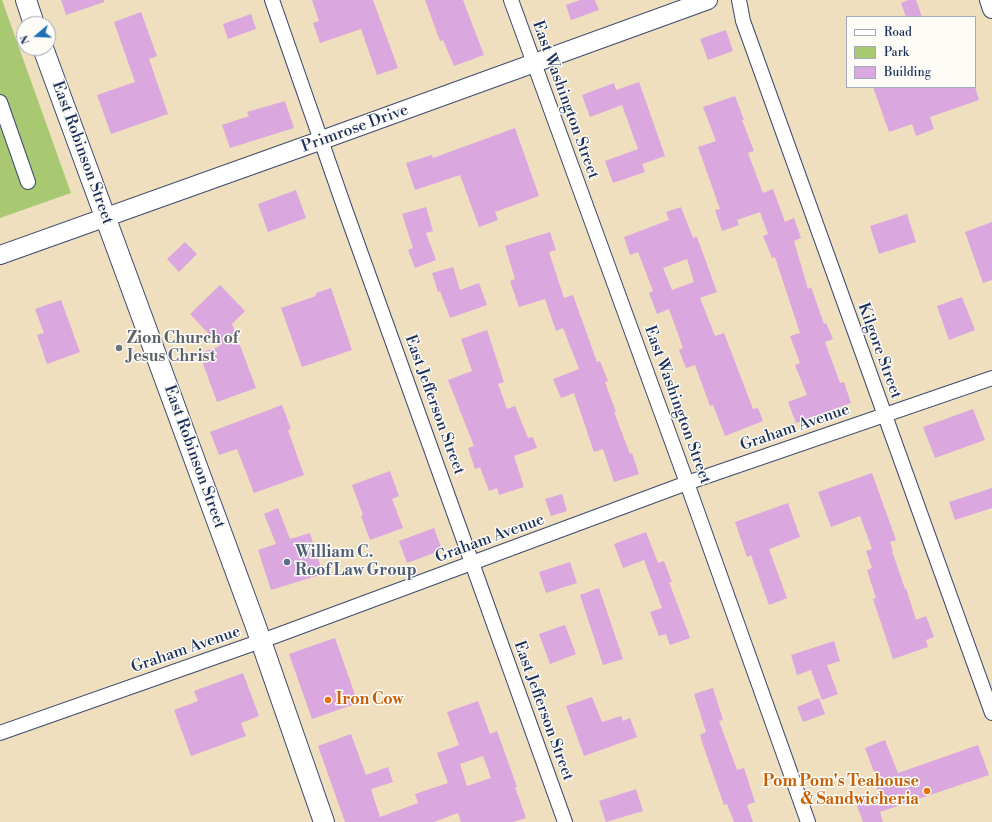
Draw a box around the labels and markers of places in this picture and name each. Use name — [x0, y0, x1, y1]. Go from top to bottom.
place label: Zion Church of Jesus Christ — [127, 329, 238, 367]
marker: Zion Church of Jesus Christ — [114, 343, 124, 353]
place label: William C. Roof Law Group — [295, 543, 417, 581]
marker: William C. Roof Law Group — [282, 557, 292, 567]
place label: Iron Cow — [336, 690, 404, 710]
marker: Iron Cow — [323, 695, 333, 705]
place label: Pom Pom's Teahouse & Sandwicheria — [763, 772, 919, 810]
marker: Pom Pom's Teahouse & Sandwicheria — [922, 786, 932, 796]

